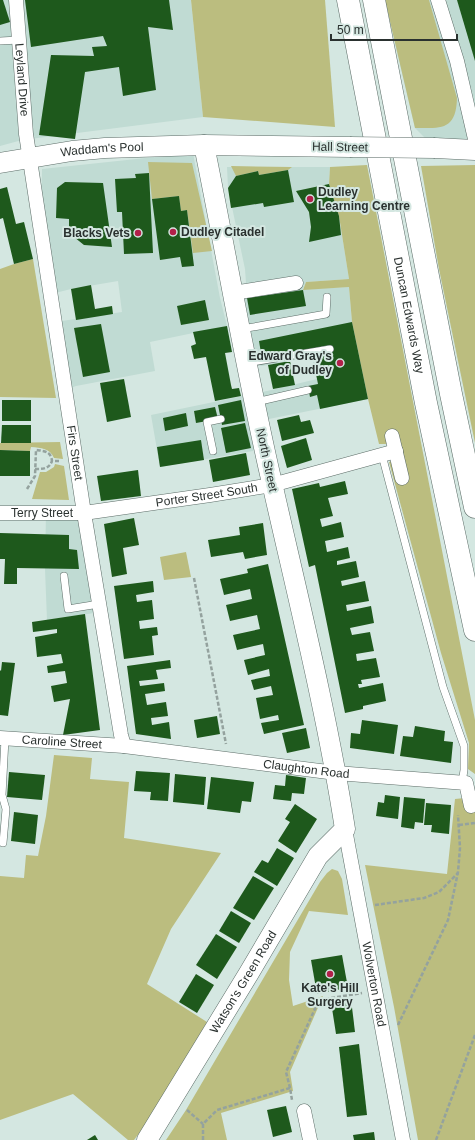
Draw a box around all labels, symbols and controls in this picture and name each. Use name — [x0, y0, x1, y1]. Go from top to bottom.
scale bar — [331, 16, 457, 42]
text: 50 m — [337, 23, 364, 37]
street label: Leyland Drive — [12, 43, 32, 117]
street label: Waddam's Pool — [59, 140, 144, 160]
street label: Hall Street — [312, 140, 369, 154]
place label: Dudley Learning Centre — [318, 185, 410, 213]
marker: Dudley Learning Centre — [305, 194, 315, 204]
place label: Dudley Citadel — [181, 225, 264, 239]
place label: Blacks Vets — [63, 226, 130, 240]
marker: Dudley Citadel — [168, 227, 178, 237]
marker: Blacks Vets — [133, 228, 143, 238]
street label: Duncan Edwards Way — [391, 256, 427, 375]
place label: Edward Gray's of Dudley — [248, 349, 332, 377]
marker: Edward Gray's of Dudley — [335, 358, 345, 368]
street label: Firs Street — [64, 424, 86, 482]
street label: North Street — [253, 427, 281, 494]
street label: Porter Street South — [155, 480, 259, 510]
street label: Terry Street — [11, 506, 74, 520]
street label: Caroline Street — [21, 732, 103, 752]
street label: Claughton Road — [262, 757, 350, 781]
street label: Watson's Green Road — [207, 928, 279, 1036]
street label: Wolverton Road — [359, 941, 389, 1028]
marker: Kate's Hill Surgery — [325, 969, 335, 979]
place label: Kate's Hill Surgery — [301, 981, 359, 1009]

